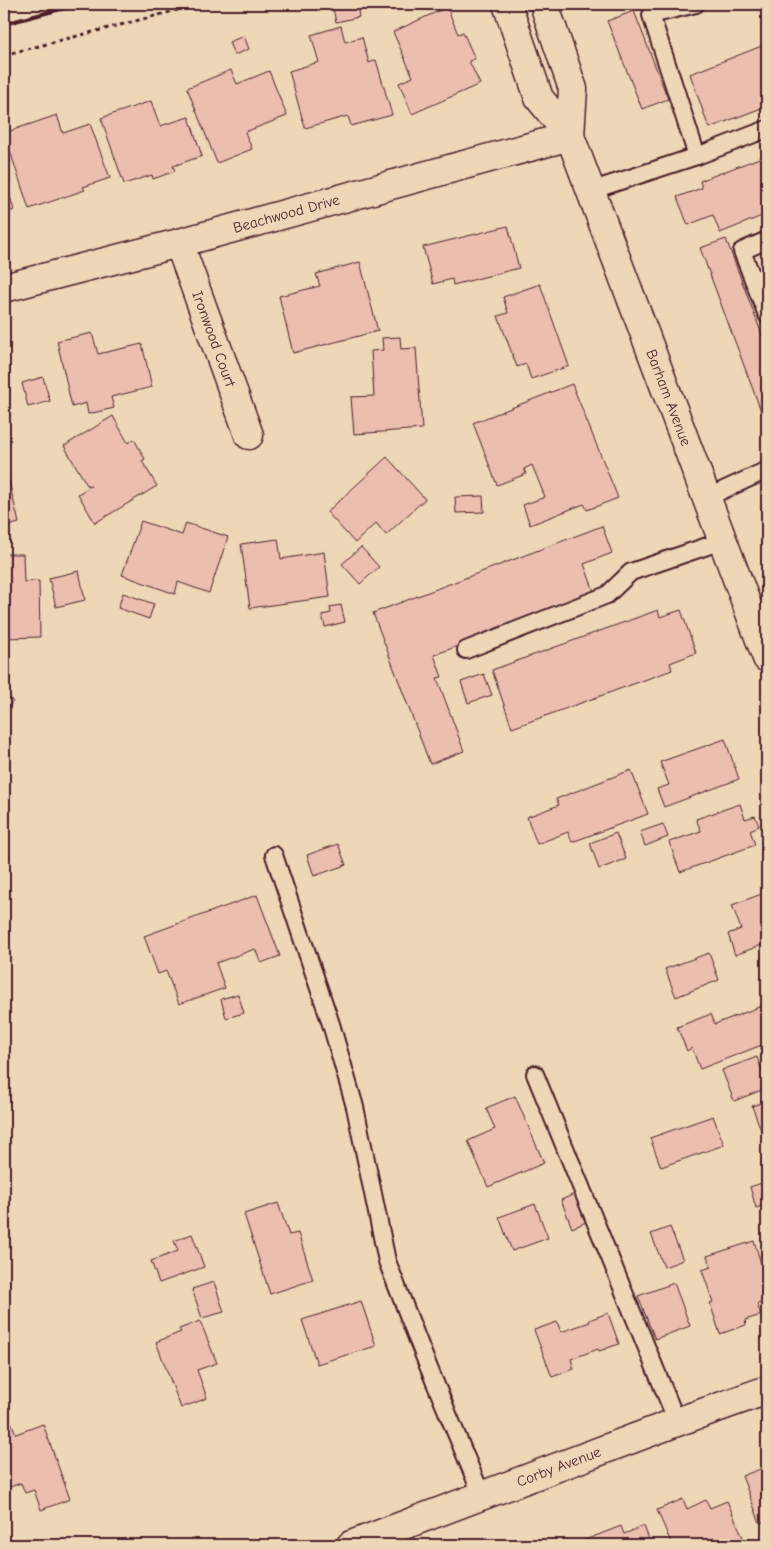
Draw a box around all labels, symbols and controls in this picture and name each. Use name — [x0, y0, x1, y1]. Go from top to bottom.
street label: Beachwood Drive — [231, 190, 342, 237]
street label: Ironwood Court — [188, 289, 240, 390]
street label: Barham Avenue — [642, 347, 695, 449]
street label: Corby Avenue — [514, 1442, 604, 1491]

